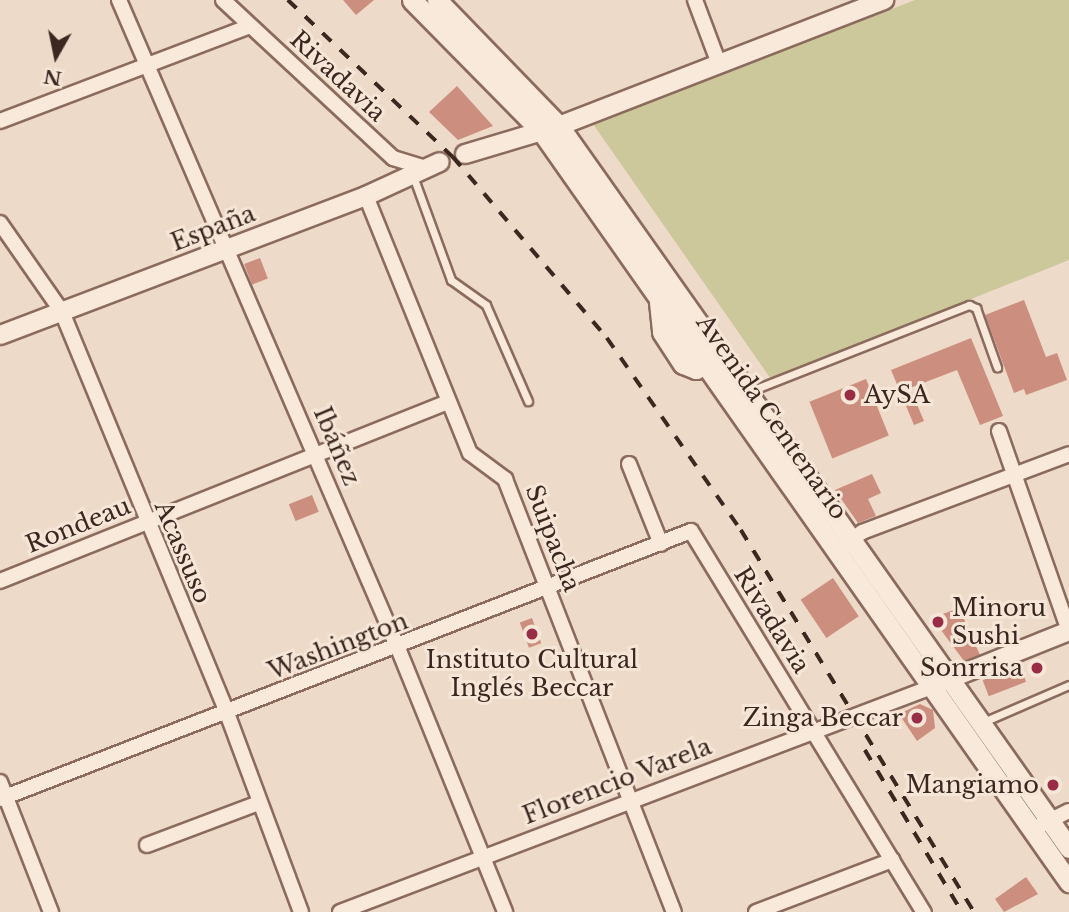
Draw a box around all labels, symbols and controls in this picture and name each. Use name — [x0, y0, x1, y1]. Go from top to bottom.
north arrow — [21, 21, 91, 91]
street label: Rivadavia — [284, 25, 392, 127]
text: N — [42, 64, 63, 90]
street label: España — [167, 199, 259, 257]
street label: Avenida Centenario — [690, 309, 854, 525]
place label: AySA — [864, 381, 930, 409]
marker: AySA — [842, 387, 858, 403]
street label: Ibáñez — [308, 402, 366, 490]
street label: Suipacha — [519, 481, 587, 595]
street label: Rondeau — [22, 491, 134, 559]
street label: Acassuso — [148, 496, 218, 608]
street label: Rivadavia — [728, 562, 816, 678]
place label: Minoru Sushi — [952, 594, 1046, 650]
street label: Washington — [264, 606, 412, 686]
marker: Minoru Sushi — [930, 614, 946, 630]
marker: Instituto Cultural Inglés Beccar — [524, 626, 540, 642]
place label: Instituto Cultural Inglés Beccar — [426, 646, 638, 702]
place label: Sonrrisa — [920, 654, 1023, 682]
marker: Sonrrisa — [1029, 660, 1045, 676]
place label: Zinga Beccar — [743, 704, 903, 732]
marker: Zinga Beccar — [909, 710, 925, 726]
street label: Florencio Varela — [518, 732, 716, 830]
place label: Mangiamo — [906, 771, 1039, 799]
marker: Mangiamo — [1045, 777, 1061, 793]

